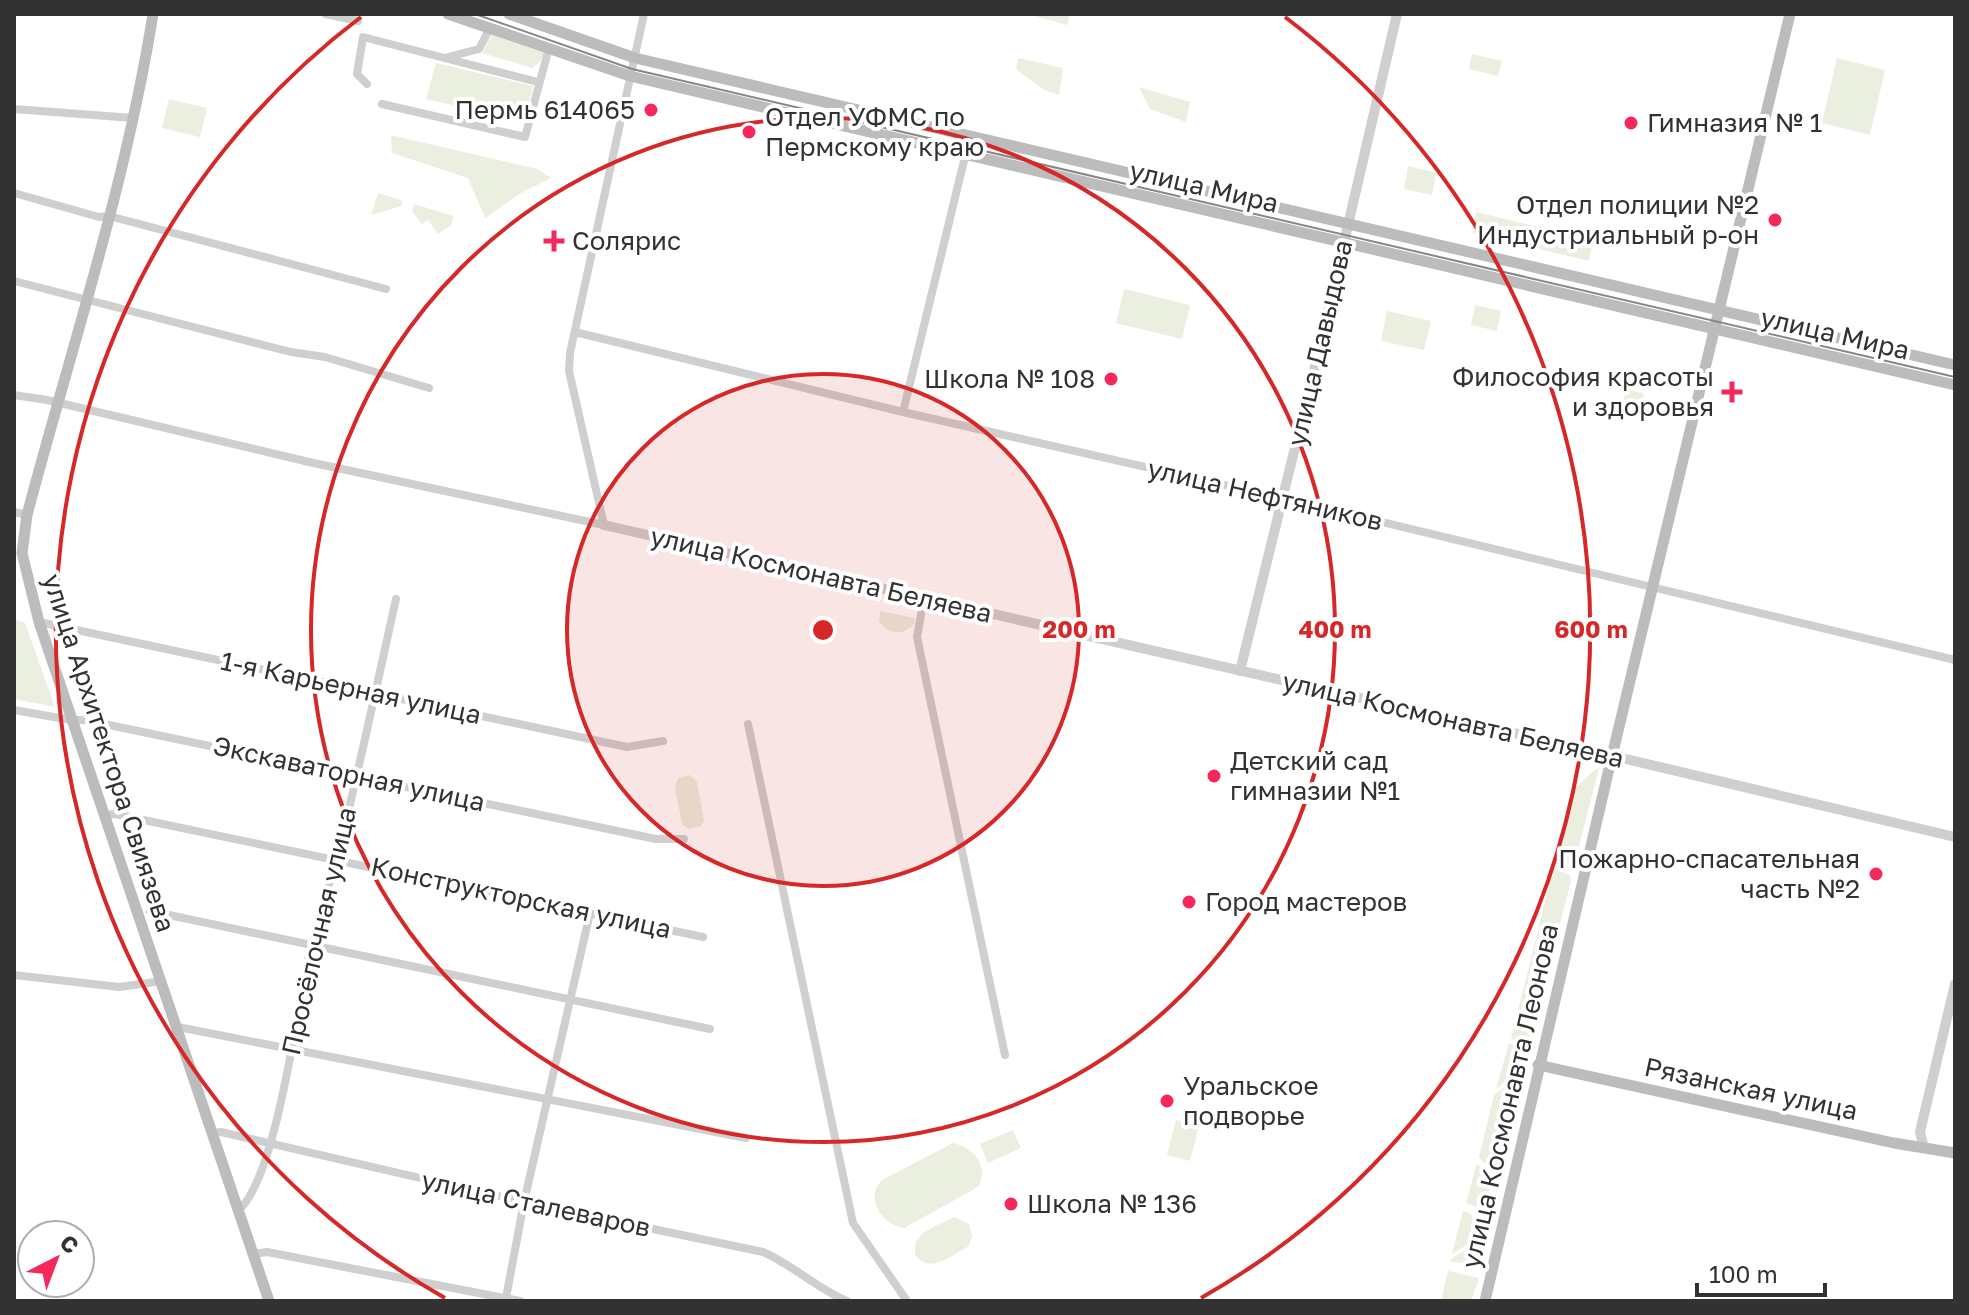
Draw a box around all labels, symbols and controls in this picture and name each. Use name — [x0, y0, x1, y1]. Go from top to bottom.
place label: Пермь 614065 — [454, 94, 635, 125]
marker: Пермь 614065 — [642, 101, 660, 119]
place label: Отдел УФМС по Пермскому краю — [765, 101, 984, 162]
place label: Гимназия № 1 — [1647, 107, 1822, 138]
marker: Гимназия № 1 — [1622, 114, 1640, 132]
marker: Отдел УФМС по Пермскому краю — [740, 123, 758, 141]
street label: улица Мира — [1127, 154, 1281, 219]
place label: Отдел полиции №2 Индустриальный р-он — [1477, 189, 1759, 250]
marker: Отдел полиции №2 Индустриальный р-он — [1766, 211, 1784, 229]
place label: Солярис — [572, 225, 681, 256]
marker: Солярис — [543, 230, 565, 252]
street label: улица Давыдова — [1281, 237, 1358, 449]
street label: улица Мира — [1758, 301, 1912, 366]
place label: Философия красоты и здоровья — [1452, 361, 1714, 422]
place label: Школа № 108 — [924, 363, 1095, 394]
marker: Школа № 108 — [1102, 370, 1120, 388]
marker: Философия красоты и здоровья — [1721, 381, 1743, 403]
street label: улица Нефтяников — [1145, 452, 1386, 537]
street label: улица Космонавта Беляева — [647, 520, 995, 629]
street label: улица Архитектора Свиязева — [37, 570, 182, 936]
text: 200 m — [1043, 614, 1115, 643]
text: 400 m — [1298, 614, 1372, 643]
text: 600 m — [1554, 614, 1628, 643]
centre of rings — [809, 616, 837, 644]
street label: 1-я Карьерная улица — [218, 645, 484, 730]
street label: улица Космонавта Беляева — [1279, 665, 1627, 774]
street label: Экскаваторная улица — [210, 730, 488, 817]
place label: Детский сад гимназии №1 — [1230, 745, 1400, 806]
marker: Детский сад гимназии №1 — [1205, 767, 1223, 785]
street label: Просёлочная улица — [275, 804, 362, 1058]
place label: Пожарно-спасательная часть №2 — [1558, 843, 1860, 904]
street label: Конструкторская улица — [368, 851, 674, 944]
marker: Пожарно-спасательная часть №2 — [1867, 865, 1885, 883]
place label: Город мастеров — [1205, 886, 1407, 917]
marker: Город мастеров — [1180, 893, 1198, 911]
street label: улица Космонавта Леонова — [1455, 920, 1564, 1271]
street label: Рязанская улица — [1642, 1051, 1861, 1126]
place label: Уральское подворье — [1183, 1070, 1318, 1131]
marker: Уральское подворье — [1158, 1092, 1176, 1110]
street label: улица Сталеваров — [419, 1164, 653, 1243]
place label: Школа № 136 — [1027, 1188, 1197, 1219]
marker: Школа № 136 — [1002, 1195, 1020, 1213]
north arrow — [16, 1219, 96, 1299]
text: С — [55, 1229, 85, 1259]
scale bar — [1697, 1247, 1825, 1297]
text: 100 m — [1709, 1259, 1778, 1288]

